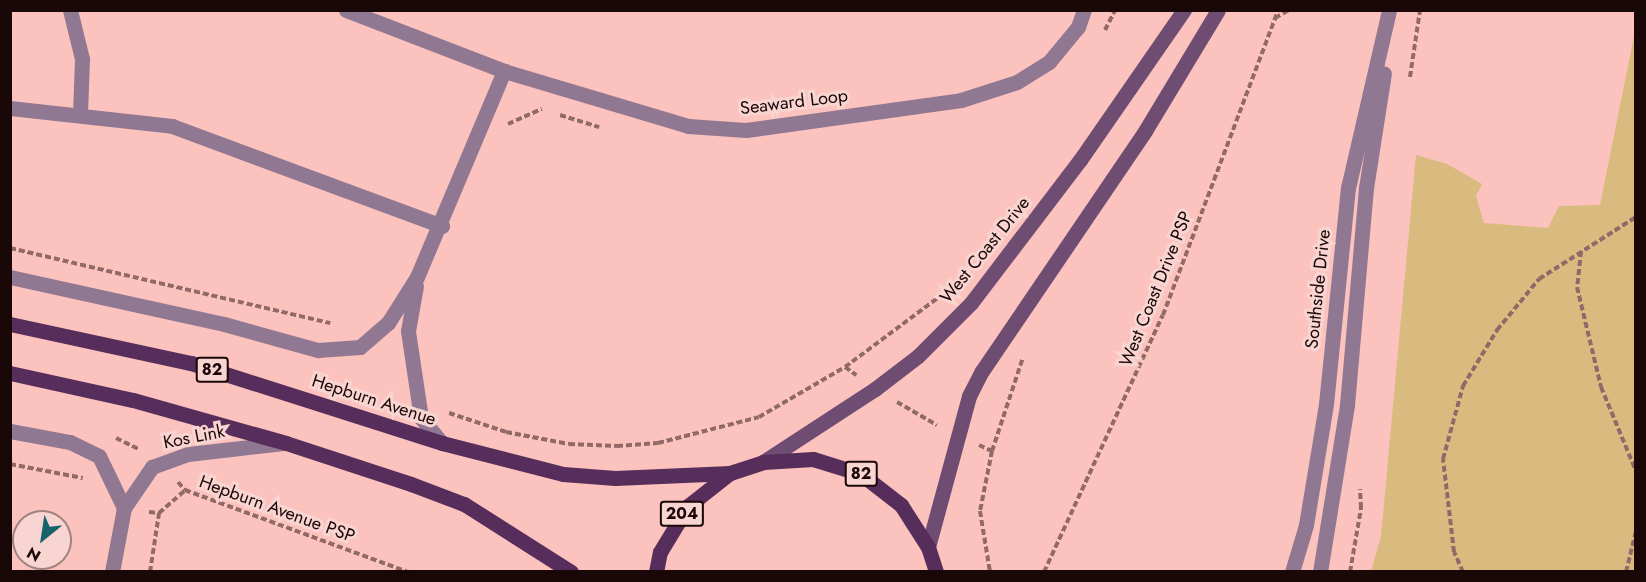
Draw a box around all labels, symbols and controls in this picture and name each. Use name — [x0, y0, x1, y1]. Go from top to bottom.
street label: Seaward Loop — [739, 85, 849, 119]
street label: West Coast Drive — [936, 193, 1034, 307]
street label: West Coast Drive PSP — [1115, 208, 1197, 370]
street label: Southside Drive — [1301, 228, 1335, 350]
road number: 82 — [196, 357, 228, 383]
street label: Hepburn Avenue — [309, 370, 439, 430]
street label: Kos Link — [161, 420, 227, 454]
road number: 82 — [844, 461, 878, 487]
street label: Hepburn Avenue PSP — [196, 471, 358, 547]
road number: 204 — [660, 501, 704, 527]
north arrow — [12, 510, 72, 570]
text: N — [22, 541, 45, 567]

